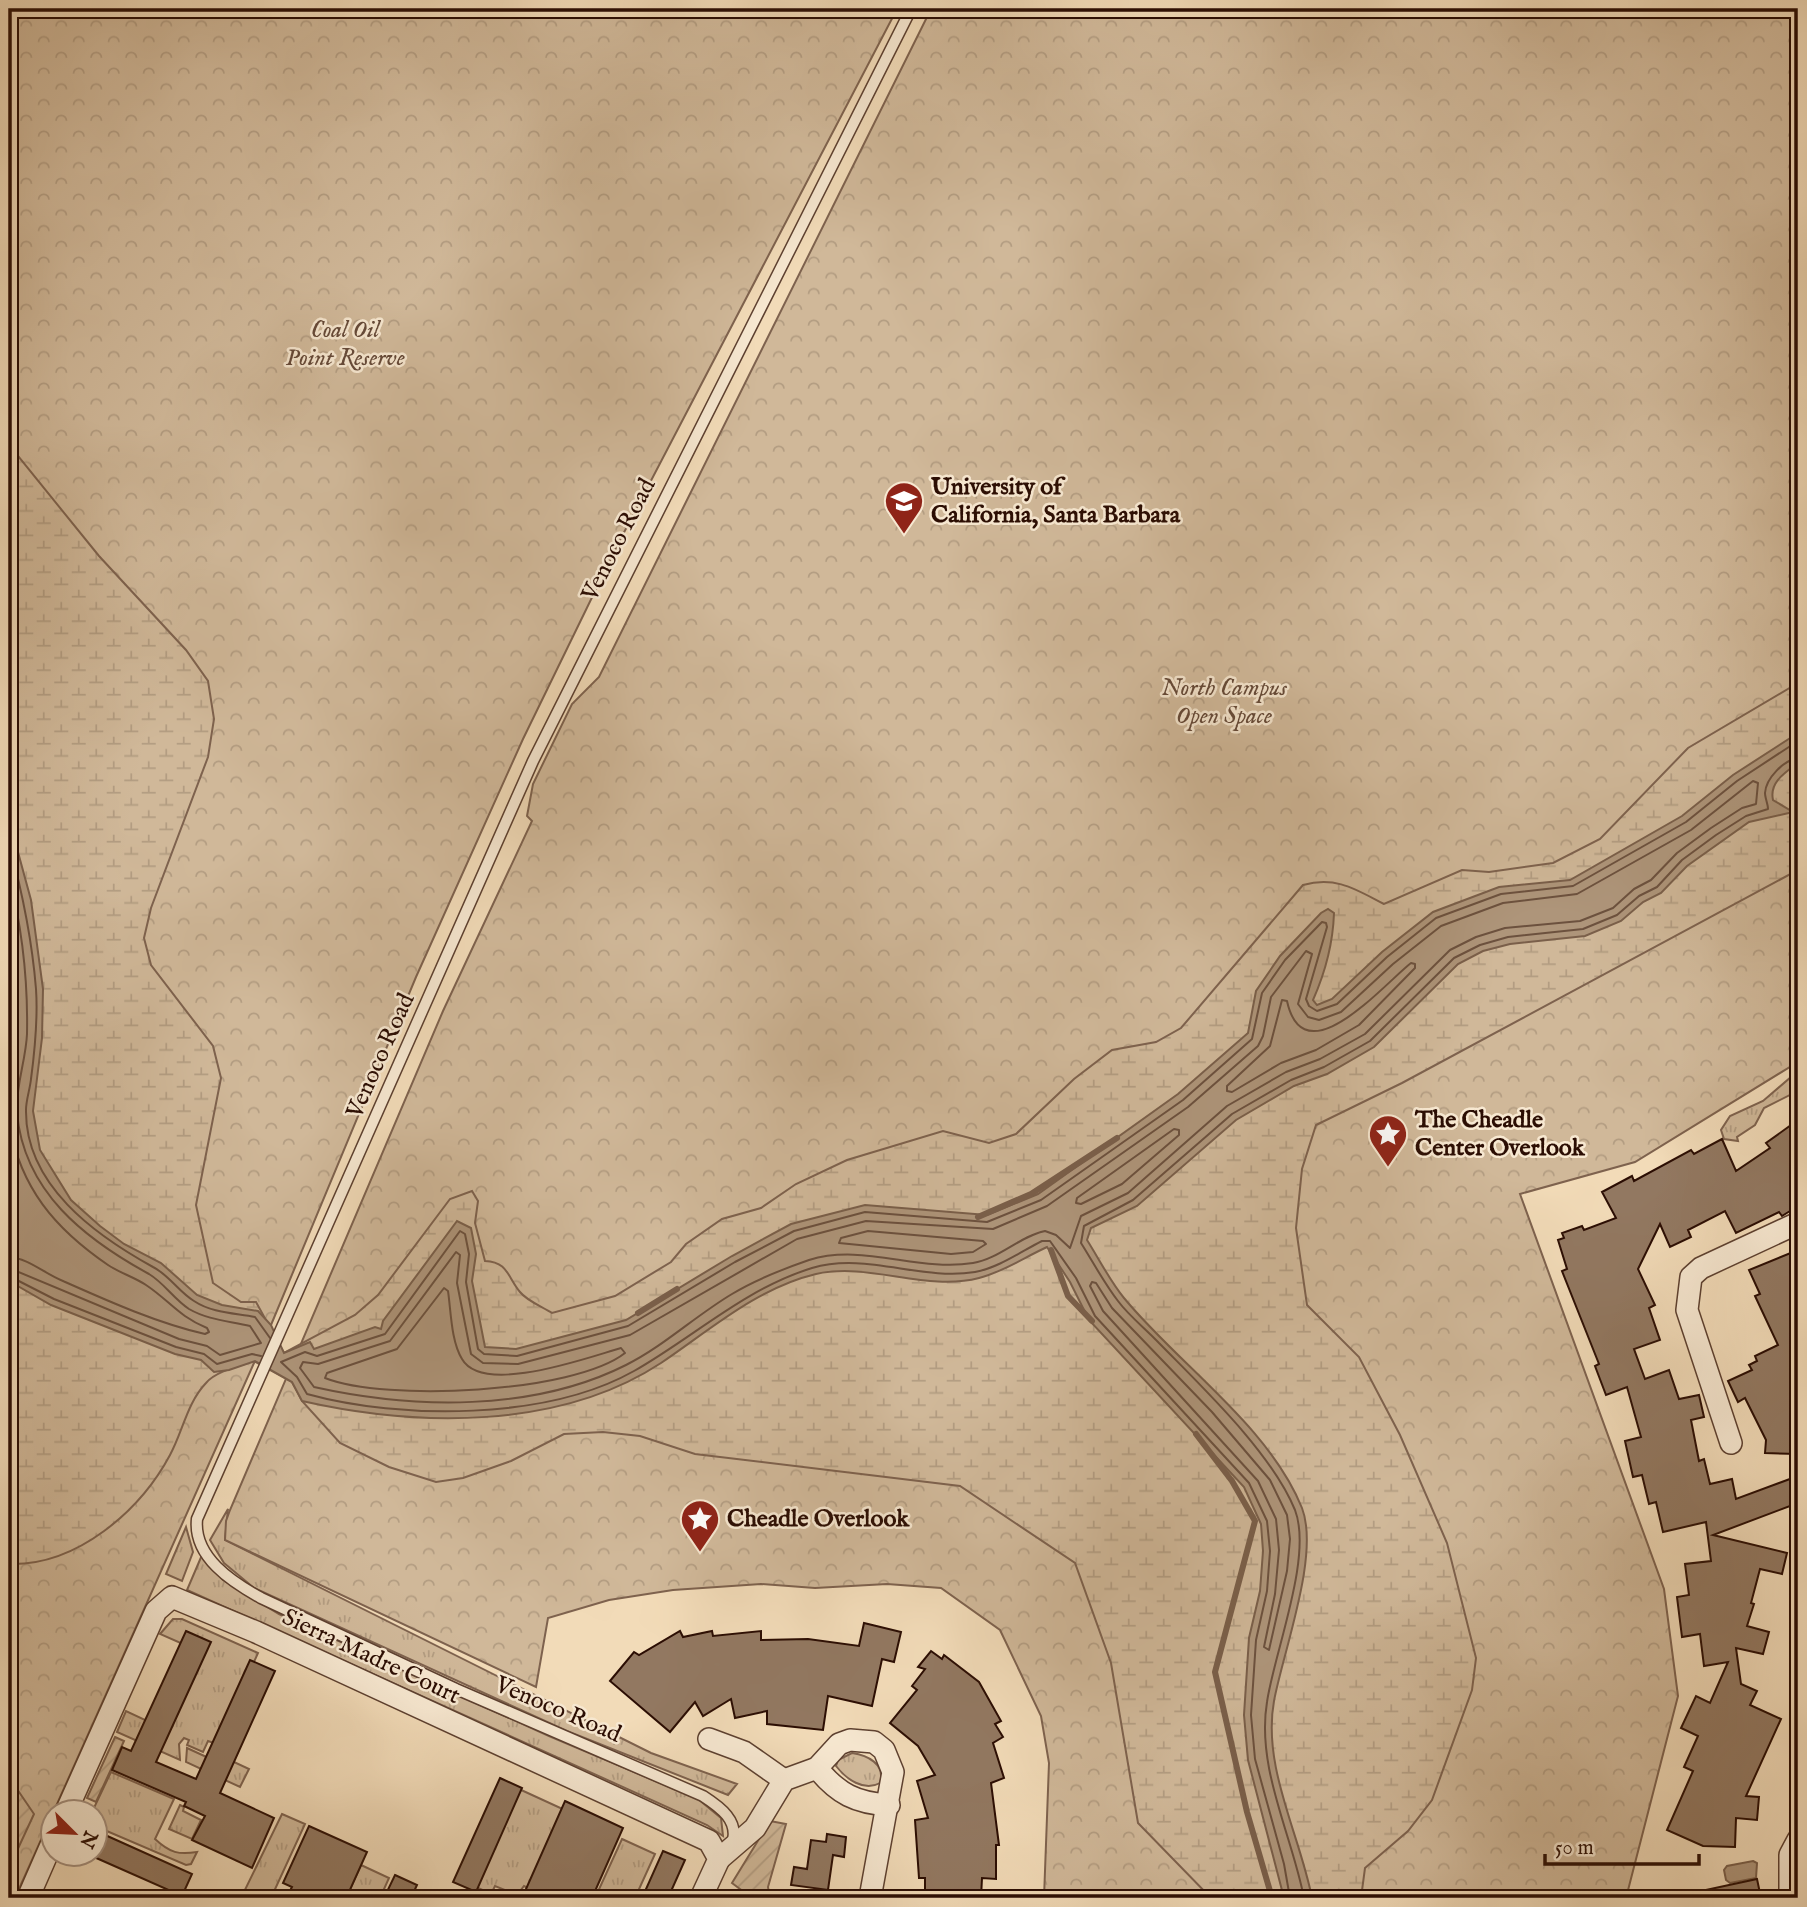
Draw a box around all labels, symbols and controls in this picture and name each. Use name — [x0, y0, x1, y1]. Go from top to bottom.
park label: Coal Oil Point Reserve — [285, 315, 405, 374]
place label: University of California, Santa Barbara — [930, 472, 1181, 531]
street label: Venoco Road — [574, 473, 663, 608]
school or university icon: University of California, Santa Barbara — [883, 480, 925, 535]
park label: North Campus Open Space — [1161, 673, 1288, 732]
street label: Venoco Road — [339, 988, 422, 1124]
place label: The Cheadle Center Overlook — [1414, 1105, 1586, 1164]
place icon: The Cheadle Center Overlook — [1367, 1113, 1409, 1168]
place icon: Cheadle Overlook — [679, 1498, 721, 1553]
place label: Cheadle Overlook — [727, 1504, 910, 1535]
street label: Sierra Madre Court — [277, 1602, 465, 1712]
street label: Venoco Road — [489, 1669, 626, 1751]
north arrow — [38, 1798, 108, 1868]
scale bar — [1545, 1823, 1699, 1867]
text: N — [73, 1826, 102, 1852]
text: 50 m — [1555, 1835, 1594, 1862]

